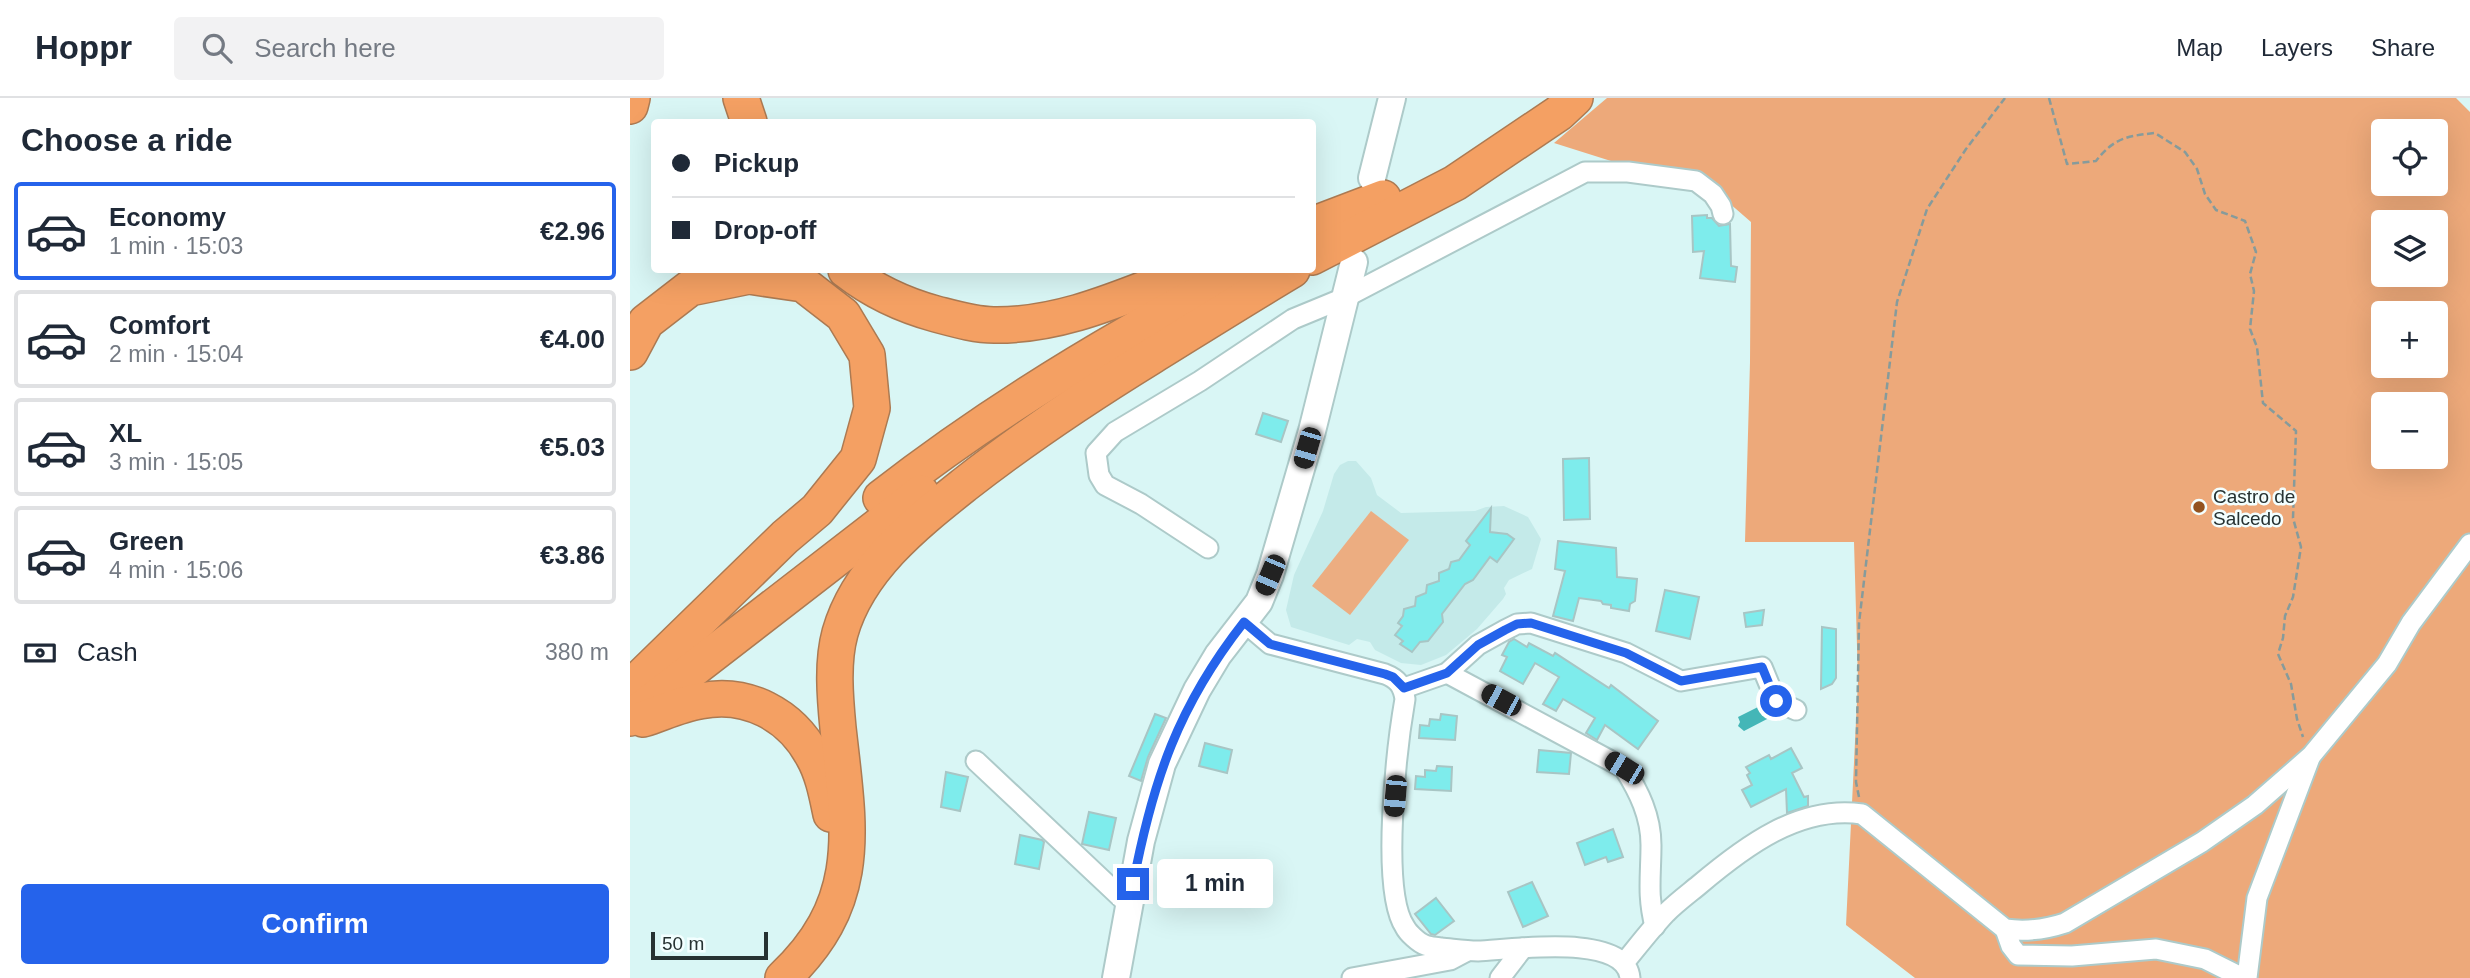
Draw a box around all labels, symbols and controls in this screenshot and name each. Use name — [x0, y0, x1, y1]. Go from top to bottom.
search box — [174, 17, 664, 80]
text: Hoppr — [35, 29, 132, 66]
icon: search — [198, 29, 236, 67]
text: Search here — [254, 33, 396, 63]
text: Map — [2176, 34, 2223, 61]
text: Layers — [2261, 34, 2333, 61]
text: Share — [2371, 34, 2435, 61]
map controls — [2371, 119, 2448, 469]
button: locate — [2371, 119, 2448, 196]
text: Choose a ride — [21, 122, 233, 158]
text: Pickup — [714, 148, 799, 178]
icon: car — [25, 200, 88, 263]
text: Economy — [109, 202, 226, 232]
button: layers — [2371, 210, 2448, 287]
text: Drop-off — [714, 215, 817, 245]
text: €2.96 — [540, 216, 605, 246]
text: 1 min · 15:03 — [109, 233, 243, 259]
button: + — [2371, 301, 2448, 378]
icon: car — [25, 308, 88, 371]
text: Comfort — [109, 310, 210, 340]
text: €4.00 — [540, 324, 605, 354]
text: 2 min · 15:04 — [109, 341, 243, 367]
button: − — [2371, 392, 2448, 469]
icon: car — [25, 416, 88, 479]
text: XL — [109, 418, 142, 448]
car — [1292, 425, 1323, 471]
text: €5.03 — [540, 432, 605, 462]
text: 3 min · 15:05 — [109, 449, 243, 475]
place label: Castro de Salcedo — [2213, 486, 2295, 529]
marker: Castro de Salcedo — [2191, 499, 2207, 515]
icon: car — [25, 524, 88, 587]
text: Green — [109, 526, 184, 556]
text: €3.86 — [540, 540, 605, 570]
car — [1253, 552, 1288, 598]
text: 4 min · 15:06 — [109, 557, 243, 583]
icon: cash — [21, 634, 59, 672]
text: Cash — [77, 637, 138, 667]
text: 380 m — [545, 639, 609, 665]
car — [1478, 681, 1525, 719]
route start — [1760, 685, 1792, 717]
car — [1601, 748, 1648, 788]
car — [1383, 774, 1408, 818]
callout: 1 min — [1158, 860, 1273, 908]
route end — [1117, 868, 1149, 900]
text: 1 min — [1185, 870, 1245, 896]
button: Confirm — [21, 884, 609, 964]
scale bar — [651, 929, 768, 961]
text: 50 m — [662, 933, 704, 954]

